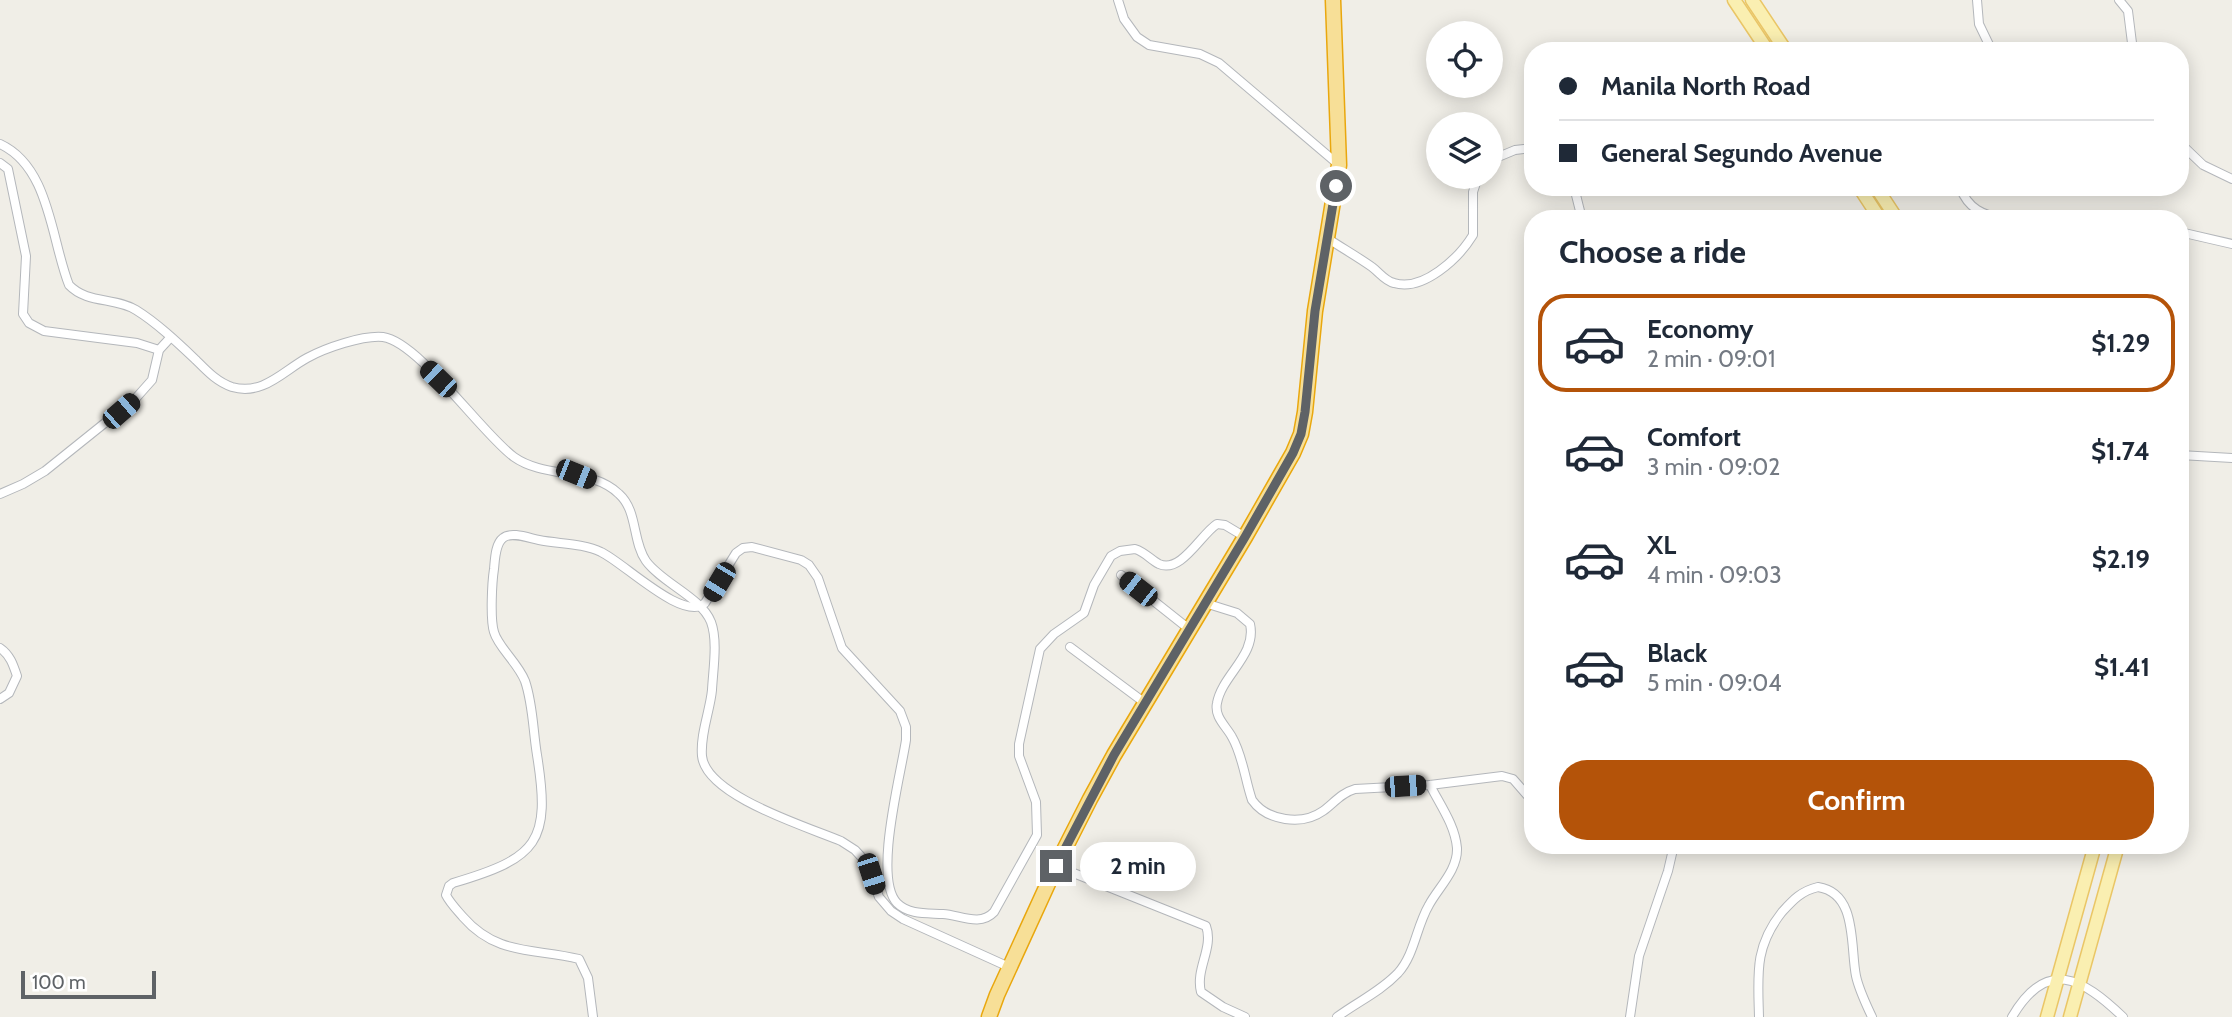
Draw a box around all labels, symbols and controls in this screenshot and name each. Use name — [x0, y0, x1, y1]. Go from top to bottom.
map controls — [1426, 21, 1503, 189]
button: locate — [1426, 21, 1503, 98]
text: Manila North Road — [1601, 70, 1811, 102]
button: layers — [1426, 112, 1503, 189]
text: General Segundo Avenue — [1601, 137, 1882, 169]
route start — [1320, 170, 1352, 202]
text: Choose a ride — [1559, 232, 1746, 271]
icon: car — [1563, 312, 1626, 375]
text: Economy — [1647, 313, 1753, 345]
text: $1.29 — [2091, 327, 2150, 359]
text: 2 min · 09:01 — [1647, 345, 1775, 373]
car — [416, 357, 461, 401]
car — [99, 389, 144, 433]
icon: car — [1563, 420, 1626, 483]
text: Comfort — [1647, 421, 1741, 453]
text: $1.74 — [2091, 435, 2150, 467]
text: 3 min · 09:02 — [1647, 453, 1780, 481]
car — [553, 456, 600, 492]
icon: car — [1563, 528, 1626, 591]
text: XL — [1647, 529, 1676, 561]
text: $2.19 — [2092, 543, 2150, 575]
car — [700, 559, 739, 605]
text: 4 min · 09:03 — [1647, 561, 1782, 589]
car — [1115, 568, 1162, 610]
icon: car — [1563, 636, 1626, 699]
text: Black — [1647, 637, 1707, 669]
text: $1.41 — [2094, 651, 2150, 683]
text: 5 min · 09:04 — [1647, 669, 1782, 697]
button: Confirm — [1559, 760, 2154, 840]
car — [1384, 774, 1427, 798]
callout: 2 min — [1080, 842, 1196, 890]
route end — [1040, 850, 1072, 882]
car — [855, 851, 888, 897]
text: 2 min — [1110, 852, 1166, 880]
scale bar — [21, 968, 156, 1000]
text: 100 m — [32, 971, 86, 994]

